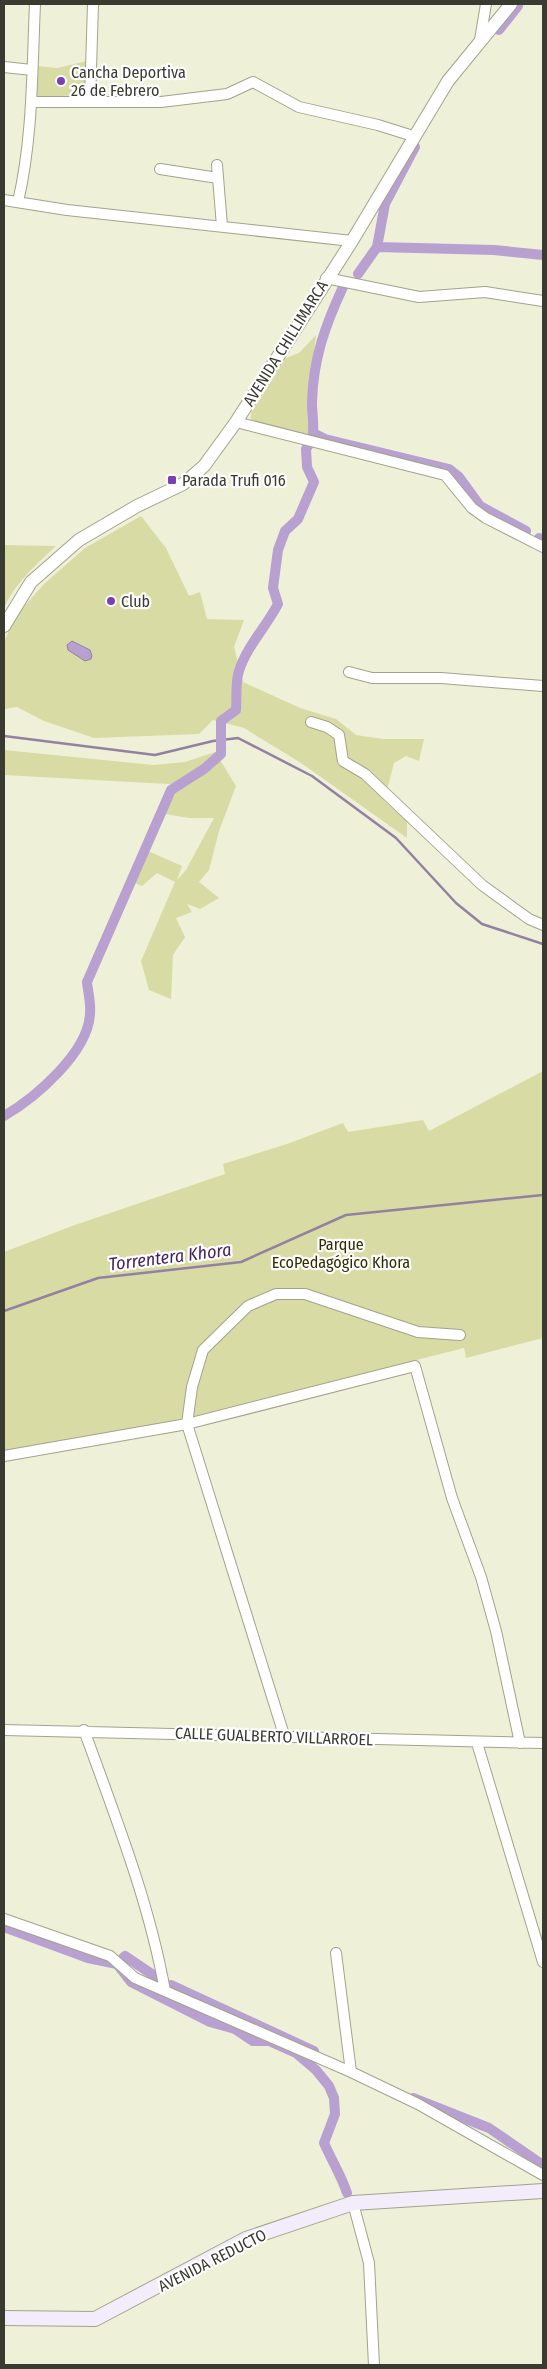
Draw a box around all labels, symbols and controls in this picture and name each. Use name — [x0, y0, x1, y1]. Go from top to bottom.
place label: Cancha Deportiva 26 de Febrero — [71, 63, 186, 100]
marker: Cancha Deportiva 26 de Febrero — [55, 75, 67, 87]
street label: AVENIDA CHILLIMARCA — [239, 277, 332, 410]
place label: Parada Trufi 016 — [182, 471, 286, 490]
marker: Parada Trufi 016 — [166, 474, 178, 486]
place label: Club — [121, 592, 150, 611]
marker: Club — [105, 595, 117, 607]
park label: Parque EcoPedagógico Khora — [272, 1235, 410, 1272]
water label: Torrentera Khora — [107, 1239, 233, 1275]
street label: CALLE GUALBERTO VILLARROEL — [175, 1724, 373, 1749]
street label: AVENIDA REDUCTO — [155, 2225, 269, 2296]

